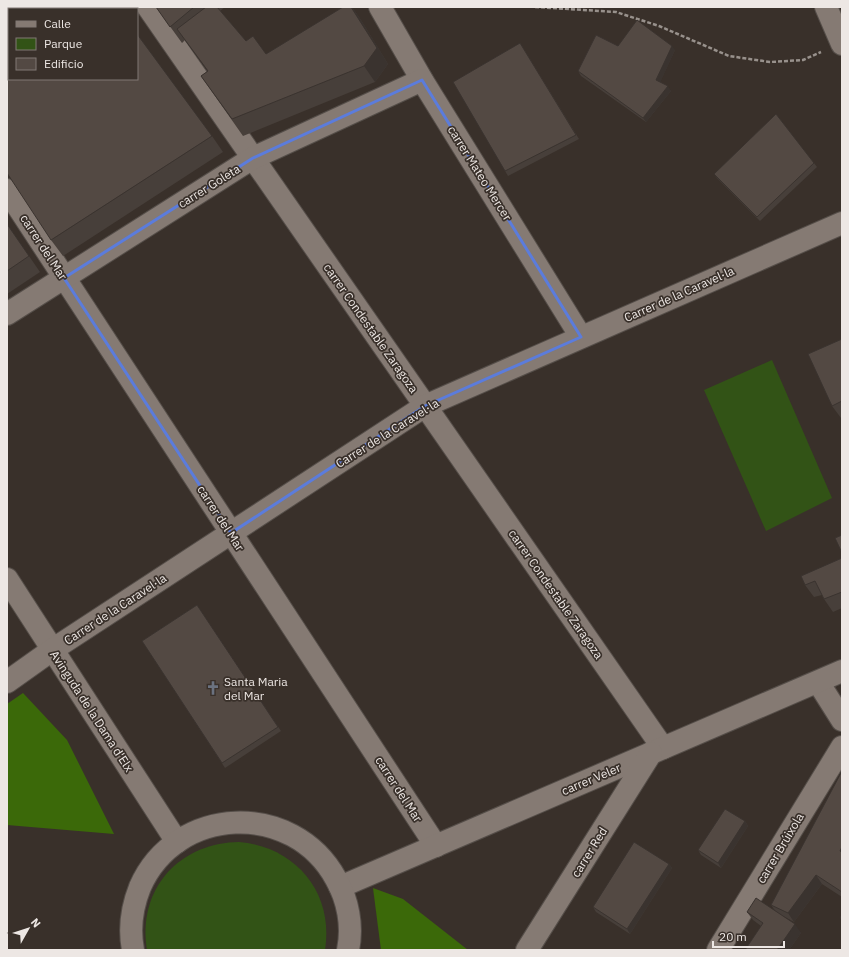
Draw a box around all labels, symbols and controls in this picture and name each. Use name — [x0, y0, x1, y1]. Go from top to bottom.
legend — [8, 8, 138, 80]
text: Calle — [44, 16, 71, 31]
text: Parque — [44, 36, 83, 51]
text: Edificio — [44, 56, 84, 71]
street label: carrer Mateo Mercer — [445, 123, 516, 224]
street label: carrer Goleta — [175, 161, 243, 211]
street label: carrer del Mar — [17, 211, 71, 283]
street label: carrer Condestable Zaragoza — [321, 260, 422, 396]
street label: Carrer de la Caravel·la — [622, 263, 737, 325]
street label: Carrer de la Caravel·la — [333, 395, 442, 471]
street label: carrer del Mar — [194, 482, 248, 554]
street label: carrer Condestable Zaragoza — [506, 526, 607, 662]
street label: Carrer de la Caravel·la — [61, 570, 170, 648]
street label: Avinguda de la Dama d'Elx — [47, 647, 137, 775]
place label: Santa Maria del Mar — [224, 674, 288, 703]
church icon: Santa Maria del Mar — [205, 680, 221, 696]
street label: carrer del Mar — [372, 753, 426, 825]
street label: carrer Veler — [559, 760, 623, 798]
street label: carrer Brúixola — [753, 810, 807, 886]
street label: carrer Red — [568, 824, 610, 880]
north arrow — [8, 909, 48, 949]
text: N — [28, 915, 44, 930]
scale bar — [713, 923, 784, 949]
text: 20 m — [719, 929, 747, 944]

